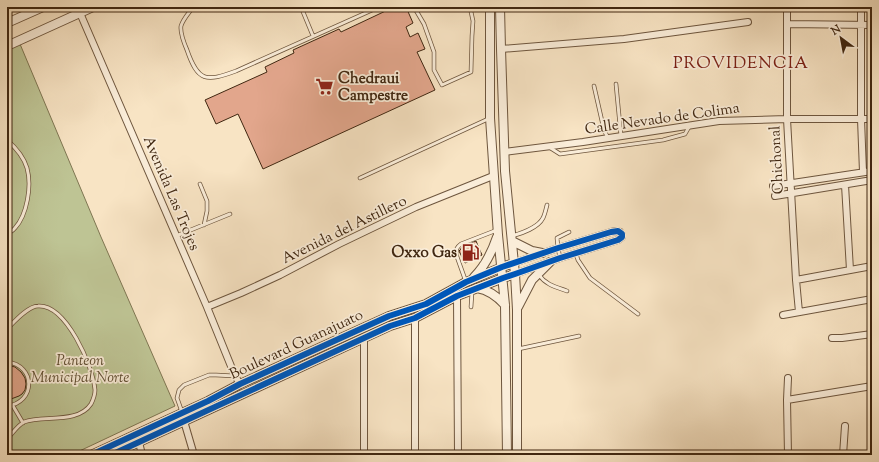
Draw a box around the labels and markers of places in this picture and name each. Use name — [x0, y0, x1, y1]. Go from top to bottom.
place label: Chedraui Campestre — [338, 69, 408, 107]
supermarket icon: Chedraui Campestre — [315, 77, 335, 97]
fuel station icon: Oxxo Gas — [460, 242, 480, 262]
place label: Oxxo Gas — [392, 243, 457, 264]

